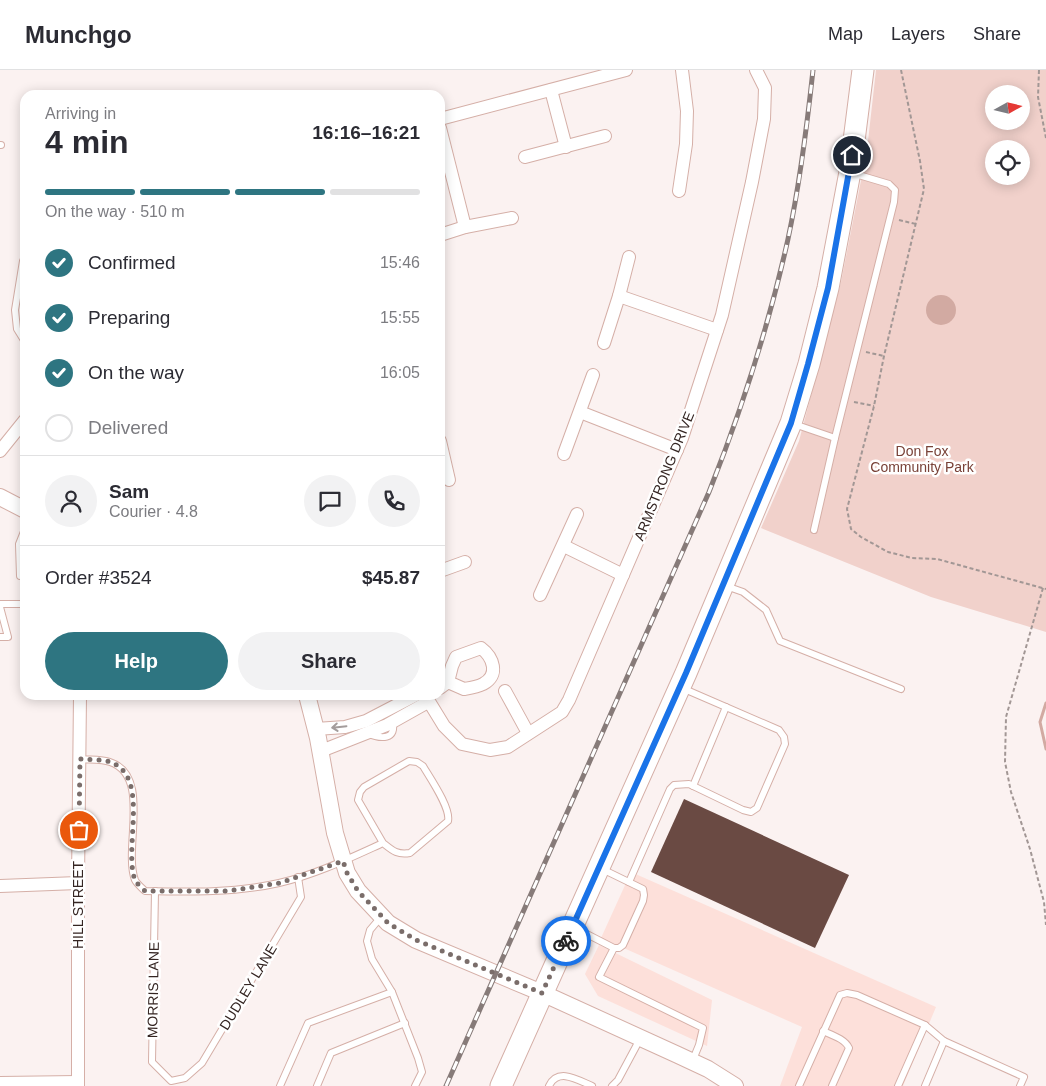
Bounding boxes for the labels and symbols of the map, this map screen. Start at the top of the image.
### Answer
north arrow [985,85,1030,130]
pin [831,134,873,176]
street label: ARMSTRONG DRIVE [631,409,697,543]
park label: Don Fox Community Park [870,443,975,475]
one-way arrow [332,722,348,732]
pin [58,809,100,851]
street label: HILL STREET [70,860,86,949]
courier [541,916,591,966]
street label: DUDLEY LANE [216,941,280,1033]
street label: MORRIS LANE [144,942,162,1038]

